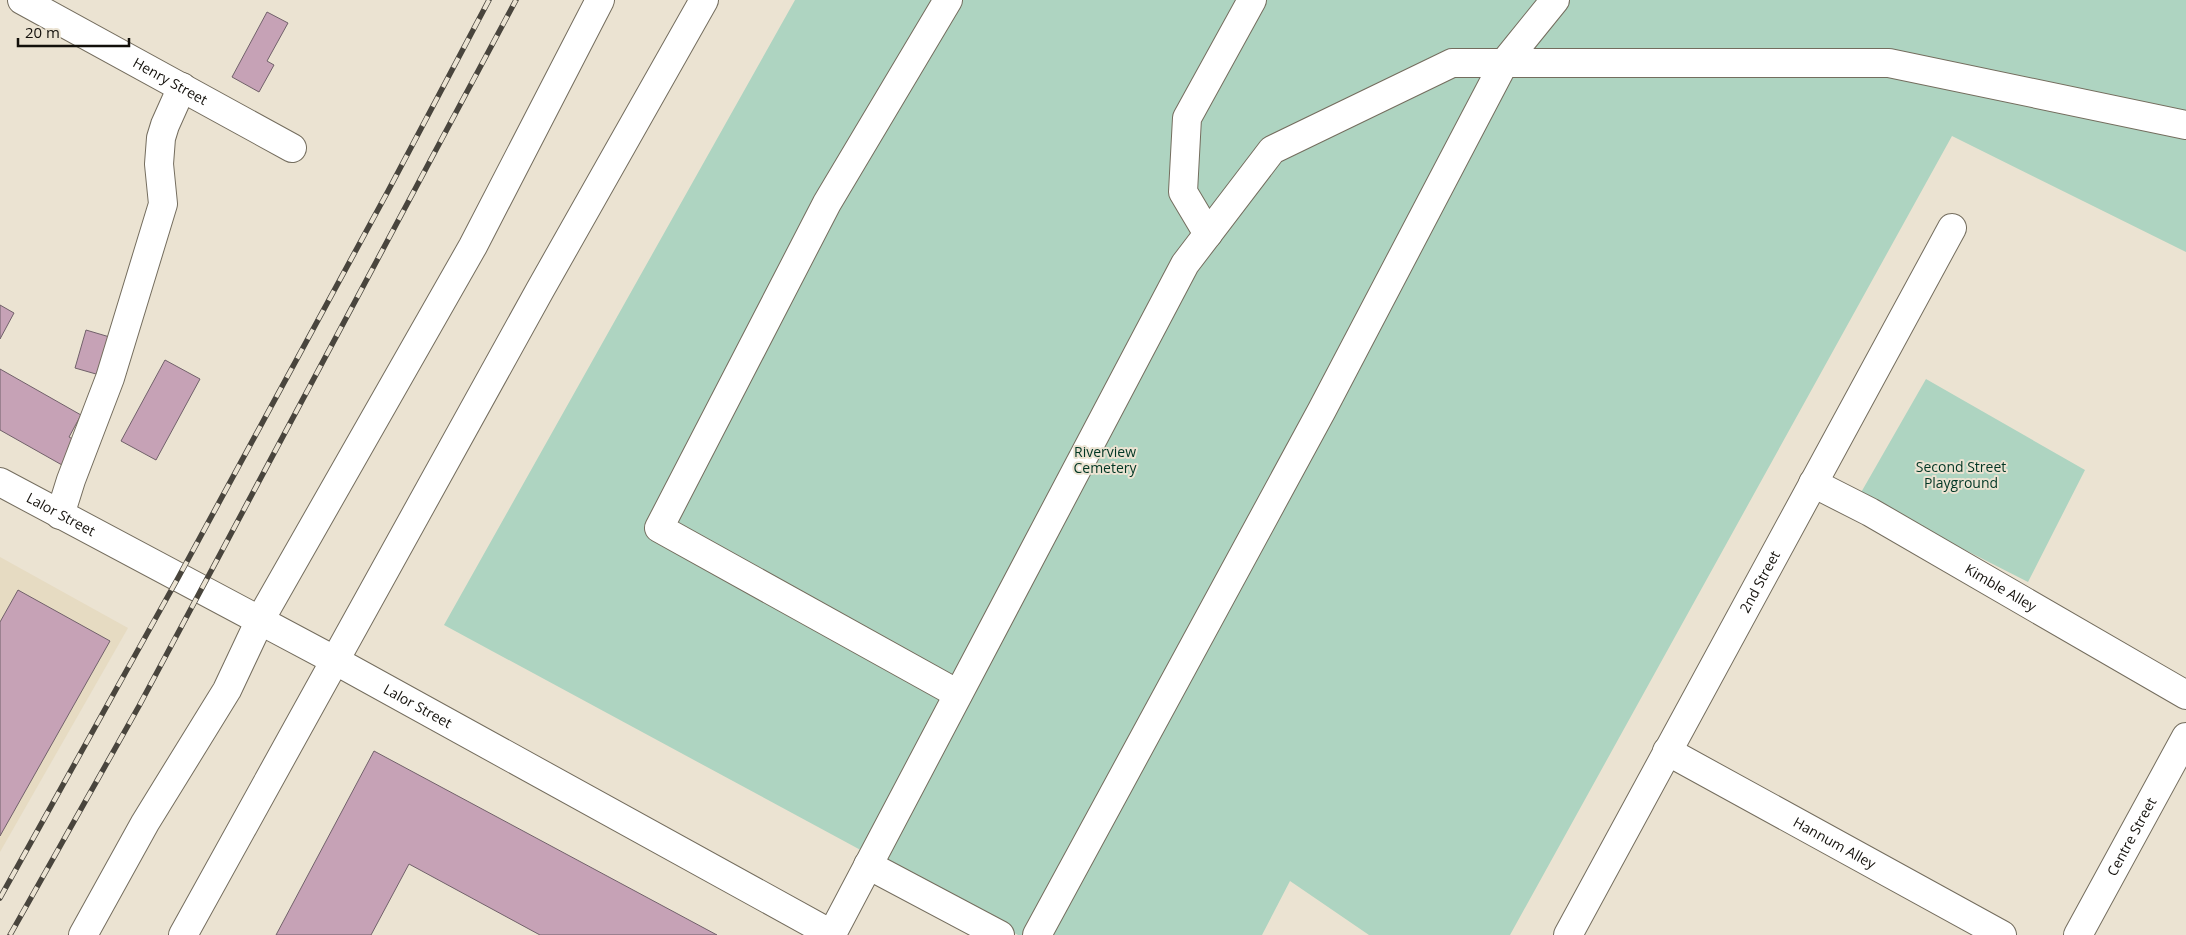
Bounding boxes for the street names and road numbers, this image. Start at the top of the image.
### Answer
street label: Henry Street [130,53,211,109]
street label: Lalor Street [23,488,99,540]
street label: 2nd Street [1735,547,1784,616]
street label: Kimble Alley [1962,559,2041,616]
street label: Lalor Street [380,679,456,732]
street label: Centre Street [2102,794,2160,879]
street label: Hannum Alley [1790,812,1880,873]

